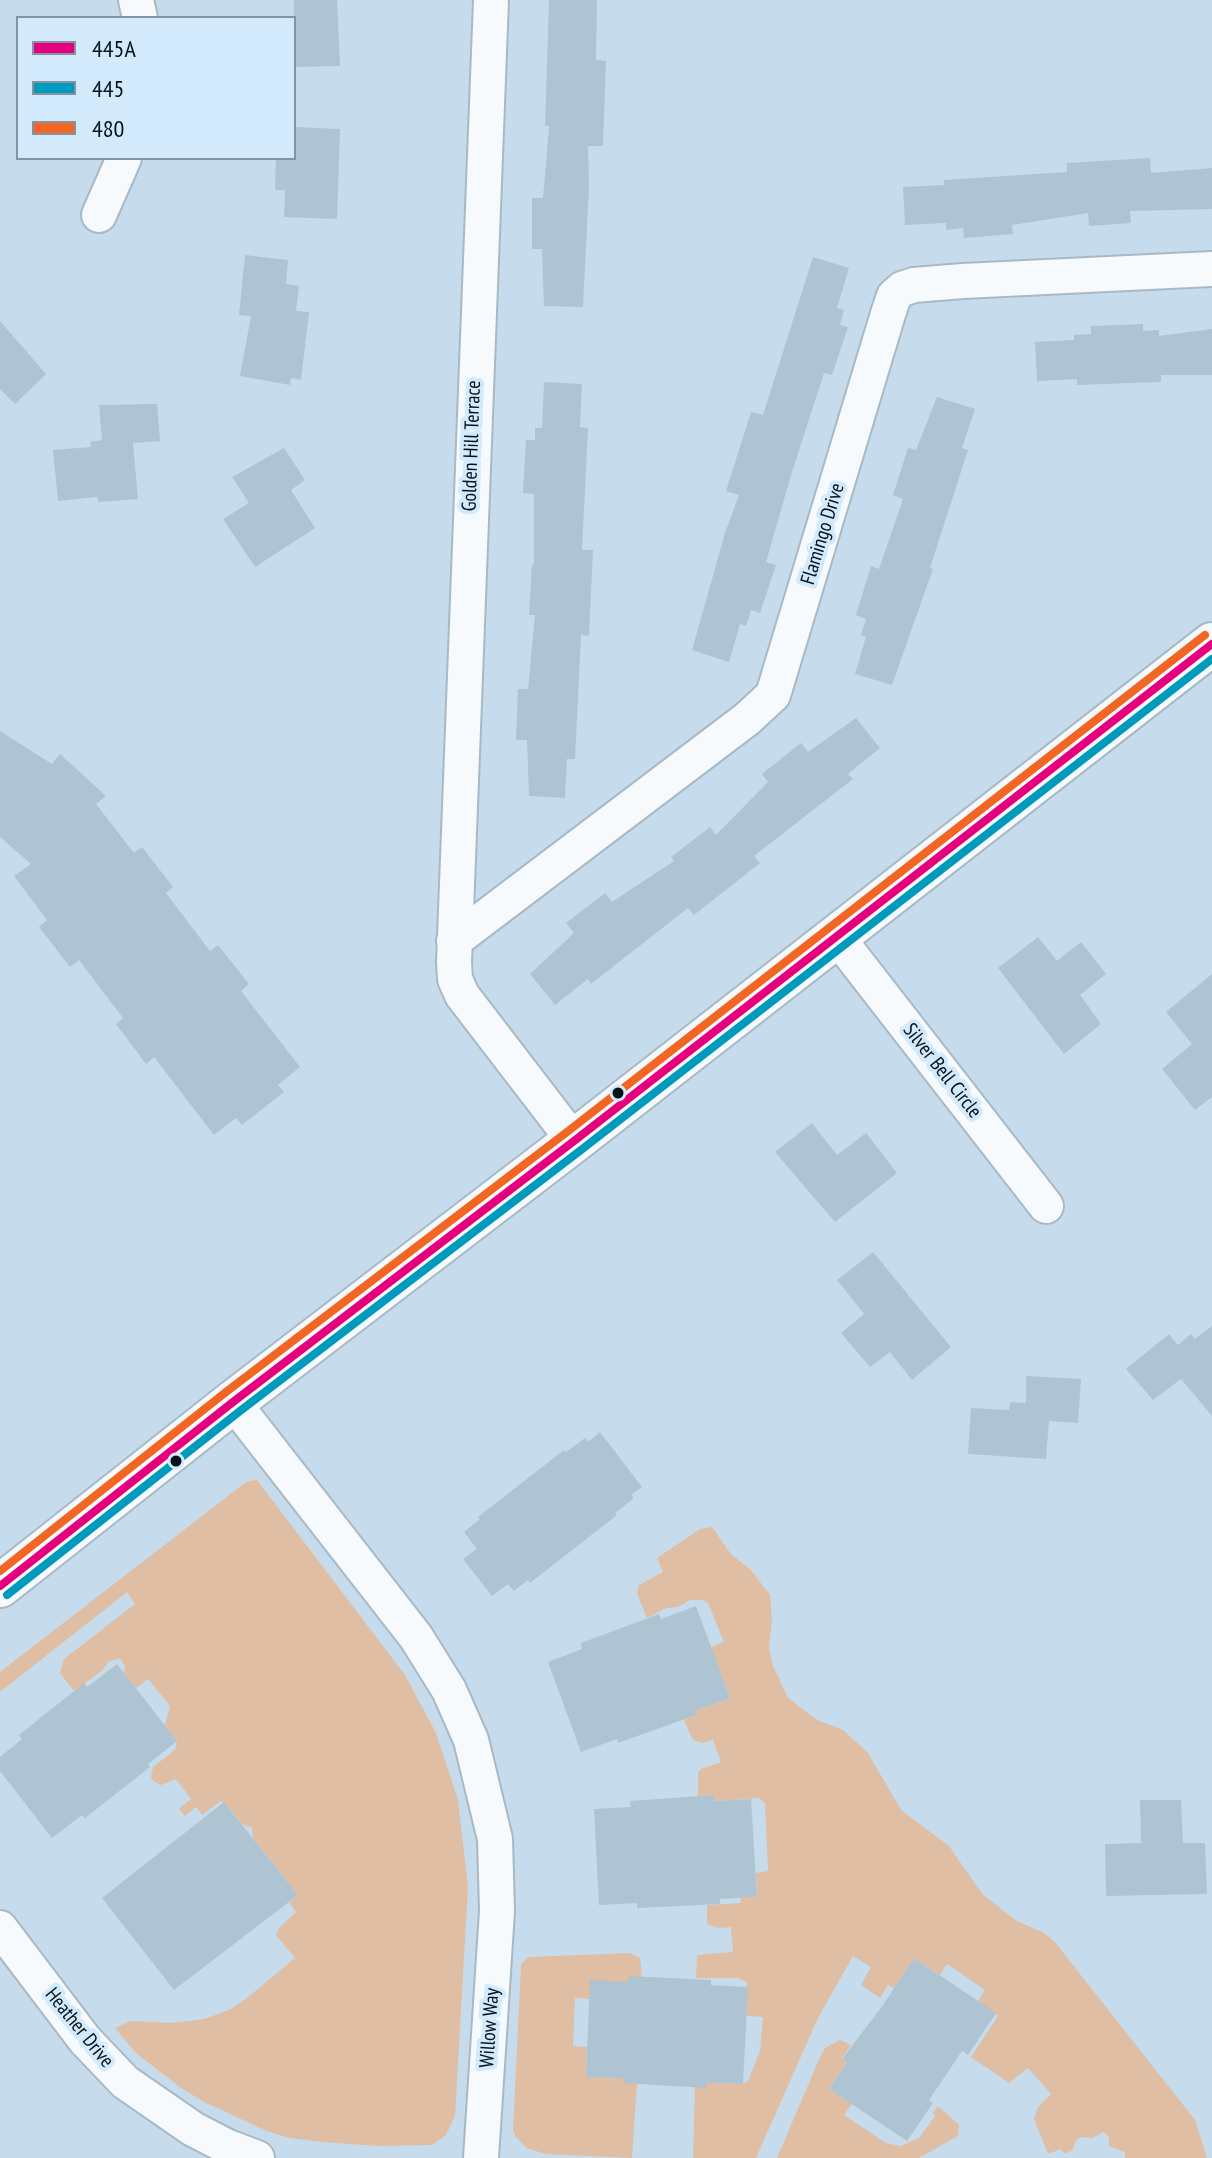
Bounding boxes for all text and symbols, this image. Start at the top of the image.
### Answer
legend [16,16,296,160]
text: 445A [92,33,136,64]
text: 445 [92,73,124,104]
text: 480 [92,113,124,144]
street label: Golden Hill Terrace [458,380,486,512]
street label: Flamingo Drive [796,480,850,588]
street label: Silver Bell Circle [898,1019,986,1123]
unlabelled marker [610,1085,626,1101]
unlabelled marker [168,1453,184,1469]
street label: Heather Drive [40,1983,118,2073]
street label: Willow Way [475,1987,505,2069]

